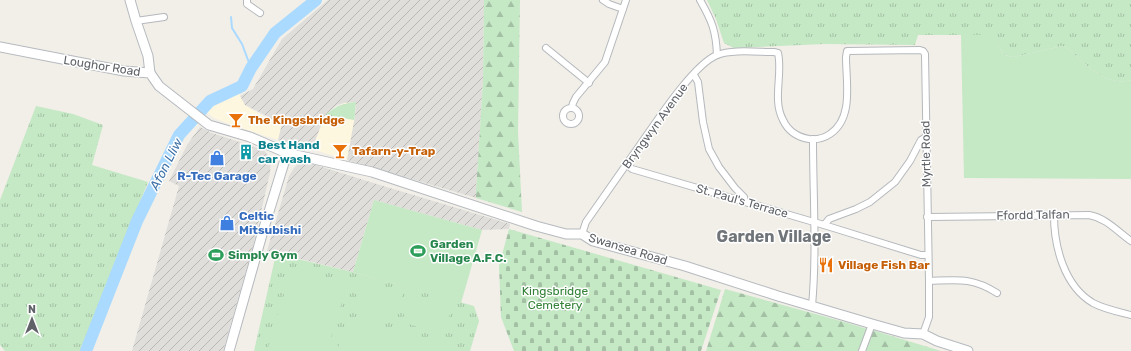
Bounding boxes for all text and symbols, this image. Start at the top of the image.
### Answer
street label: Loughor Road [62,53,142,79]
street label: Bryngwyn Avenue [619,80,691,171]
bar icon: The Kingsbridge [227,111,245,129]
place label: The Kingsbridge [248,113,345,127]
street label: Myrtle Road [918,121,934,187]
water label: Afon Lliw [146,135,186,193]
place label: Best Hand car wash [258,138,320,166]
bar icon: Tafarn-y-Trap [331,142,349,160]
building icon: Best Hand car wash [237,143,255,161]
place label: Tafarn-y-Trap [352,144,436,158]
shop icon: R-Tec Garage [208,149,226,167]
place label: R-Tec Garage [177,169,257,183]
street label: St. Paul's Terrace [694,181,790,221]
street label: Ffordd Talfan [996,207,1070,223]
place label: Celtic Mitsubishi [239,209,301,237]
shop icon: Celtic Mitsubishi [218,214,236,232]
district label: Garden Village [717,227,831,246]
street label: Swansea Road [587,230,669,268]
place label: Garden Village A.F.C. [430,237,507,265]
sports icon: Garden Village A.F.C. [409,242,427,260]
sports icon: Simply Gym [207,246,225,264]
place label: Simply Gym [228,248,298,262]
restaurant icon: Village Fish Bar [817,256,835,274]
place label: Village Fish Bar [838,258,930,272]
park label: Kingsbridge Cemetery [522,284,588,312]
north arrow [12,299,52,339]
text: N [28,303,36,316]

